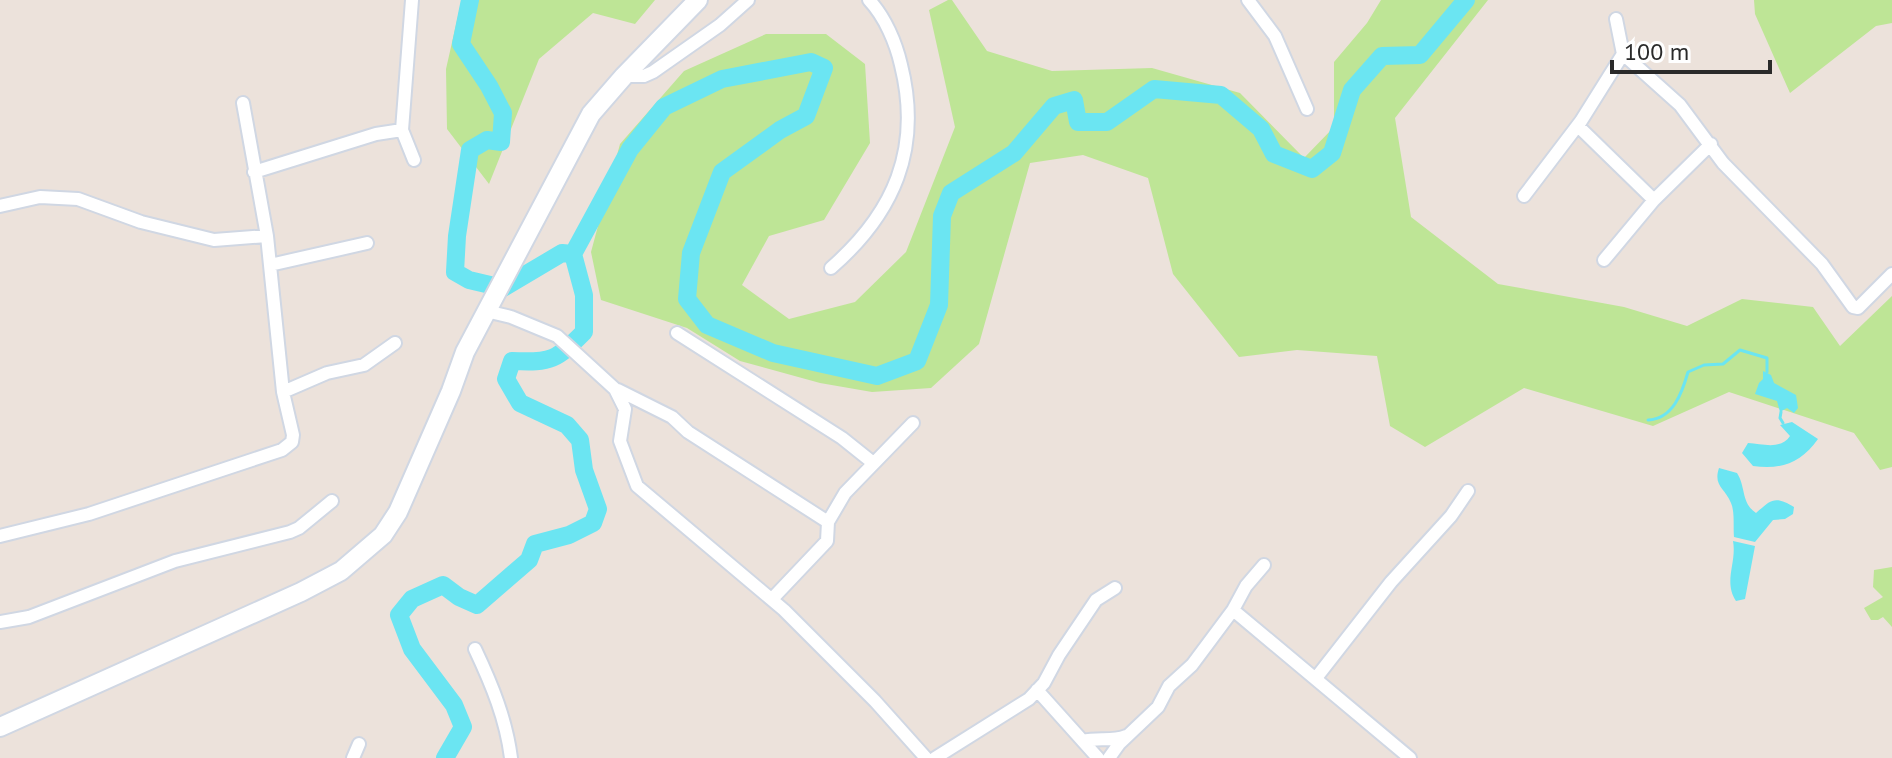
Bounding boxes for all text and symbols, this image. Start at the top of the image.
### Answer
scale bar [1612,24,1770,74]
text: 100 m [1624,36,1689,67]

